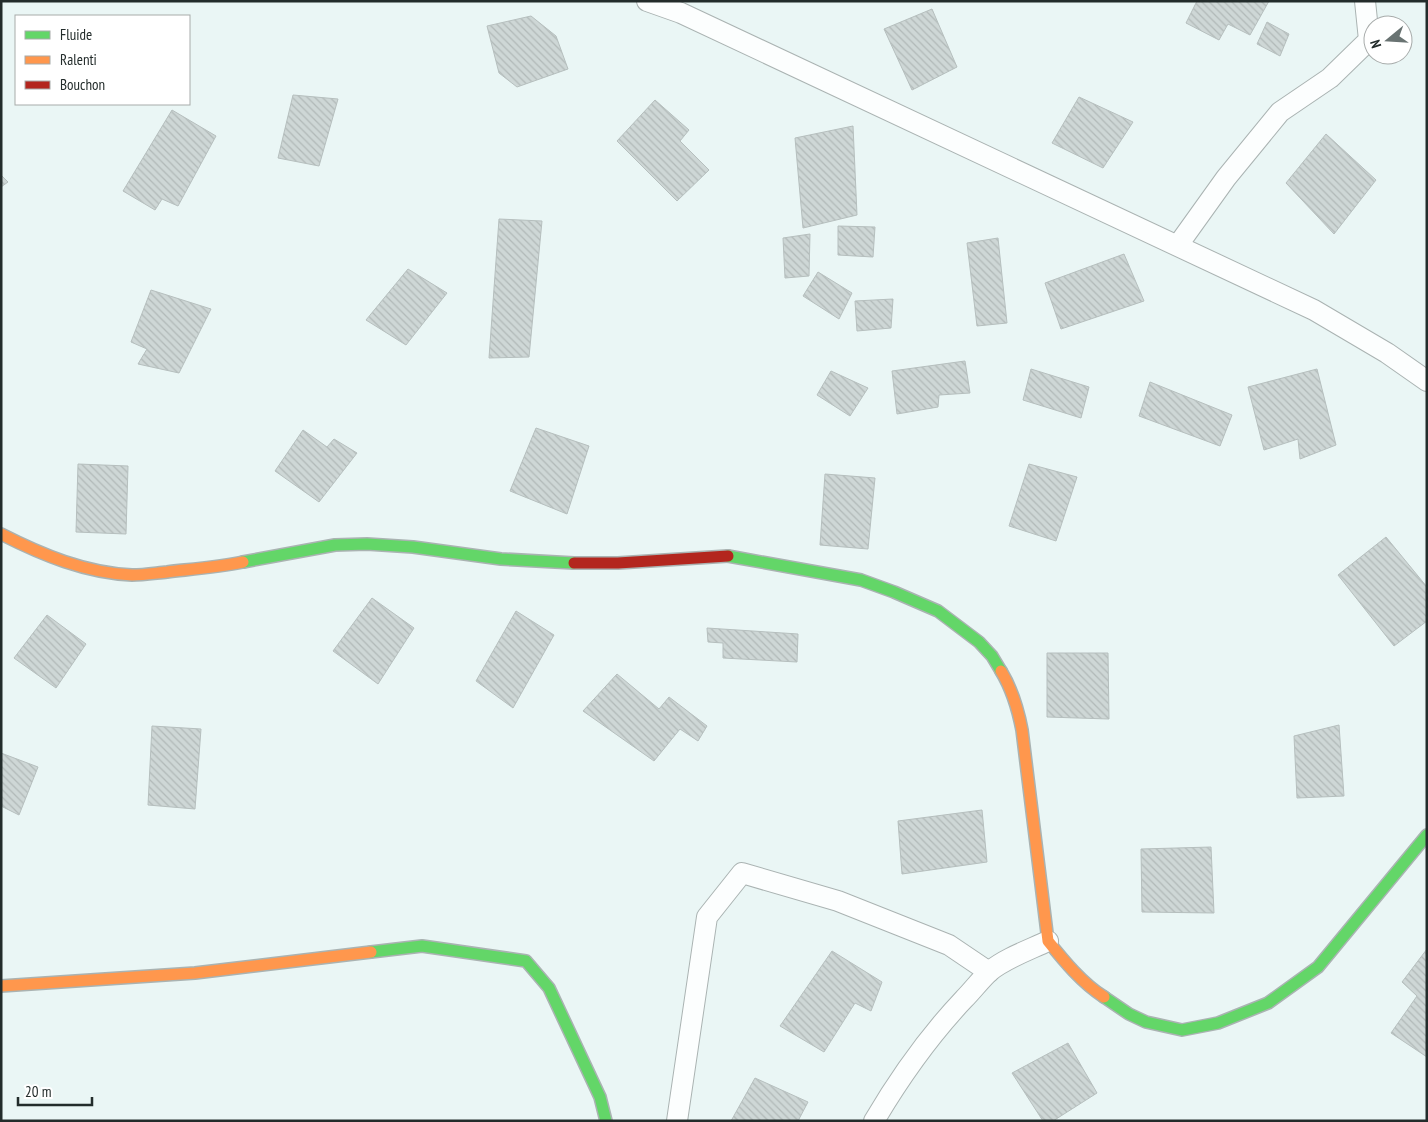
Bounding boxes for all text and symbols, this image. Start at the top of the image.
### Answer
legend [15,15,190,105]
north arrow [1363,15,1413,65]
text: Fluide [60,25,92,44]
text: N [1366,38,1385,50]
text: Ralenti [60,50,97,69]
text: Bouchon [60,75,105,94]
scale bar [18,1074,91,1106]
text: 20 m [25,1082,51,1101]

